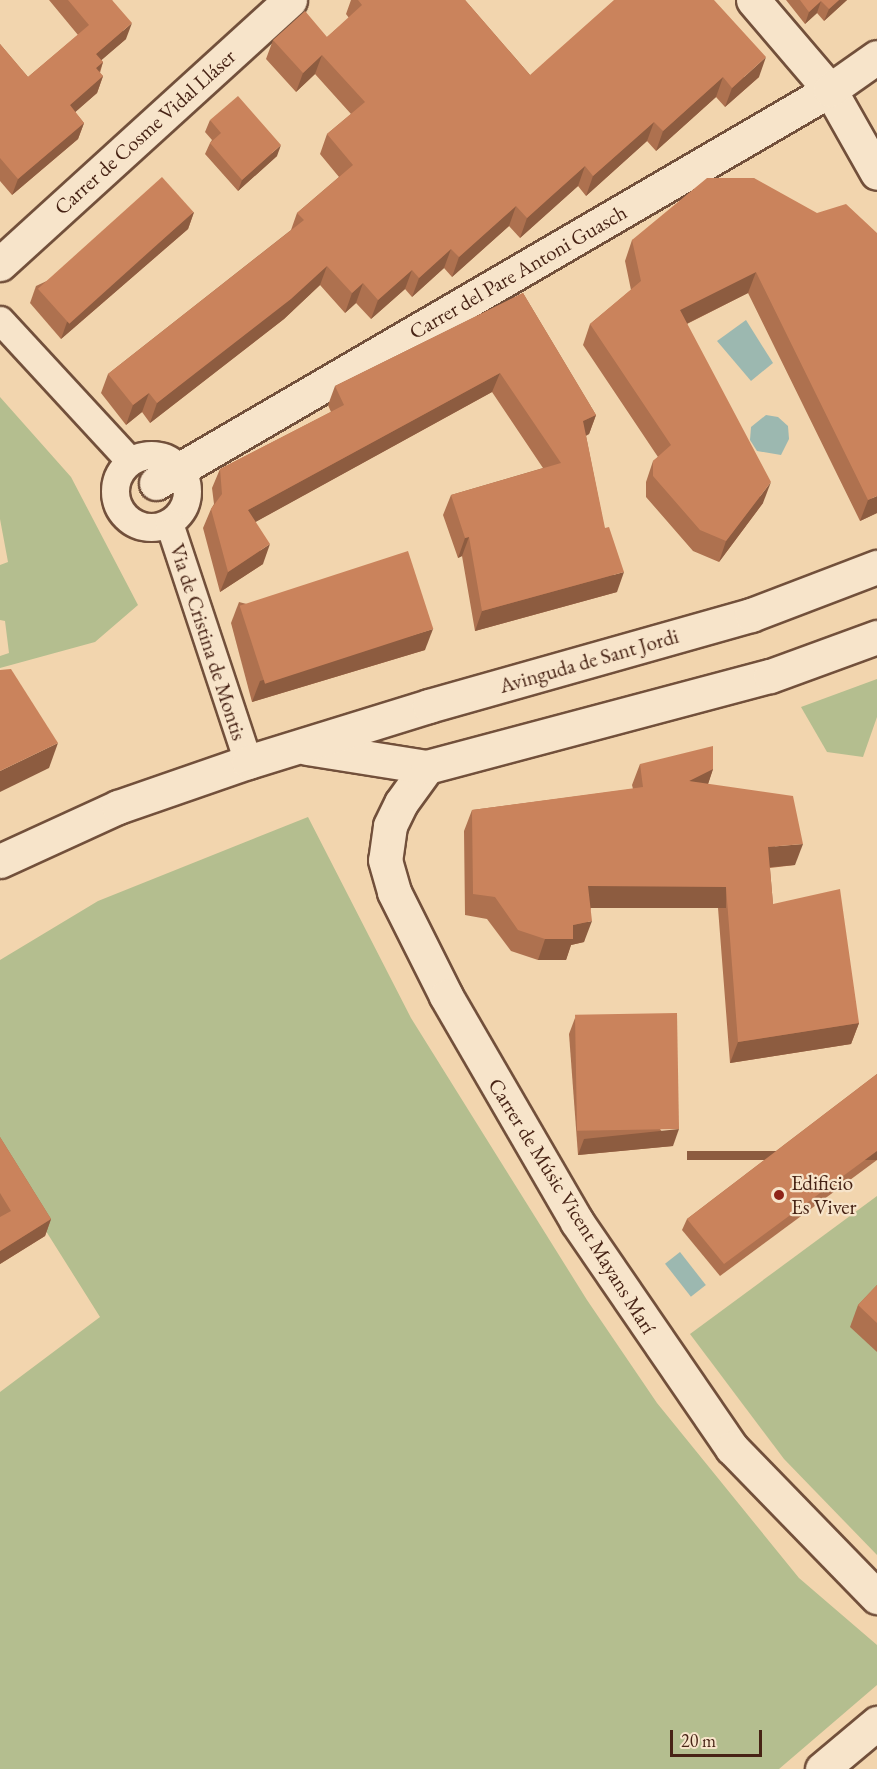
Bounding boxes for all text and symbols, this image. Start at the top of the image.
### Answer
street label: Carrer de Cosme Vidal Lláser [49,44,241,220]
street label: Carrer del Pare Antoni Guasch [405,199,631,345]
street label: Via de Cristina de Montis [164,541,252,743]
street label: Avinguda de Sant Jordi [496,623,682,699]
street label: Carrer de Músic Vicent Mayans Marí [483,1074,661,1338]
place label: Edificio Es Viver [791,1170,857,1220]
marker: Edificio Es Viver [772,1188,786,1202]
scale bar [673,1718,764,1756]
text: 20 m [681,1729,716,1752]

